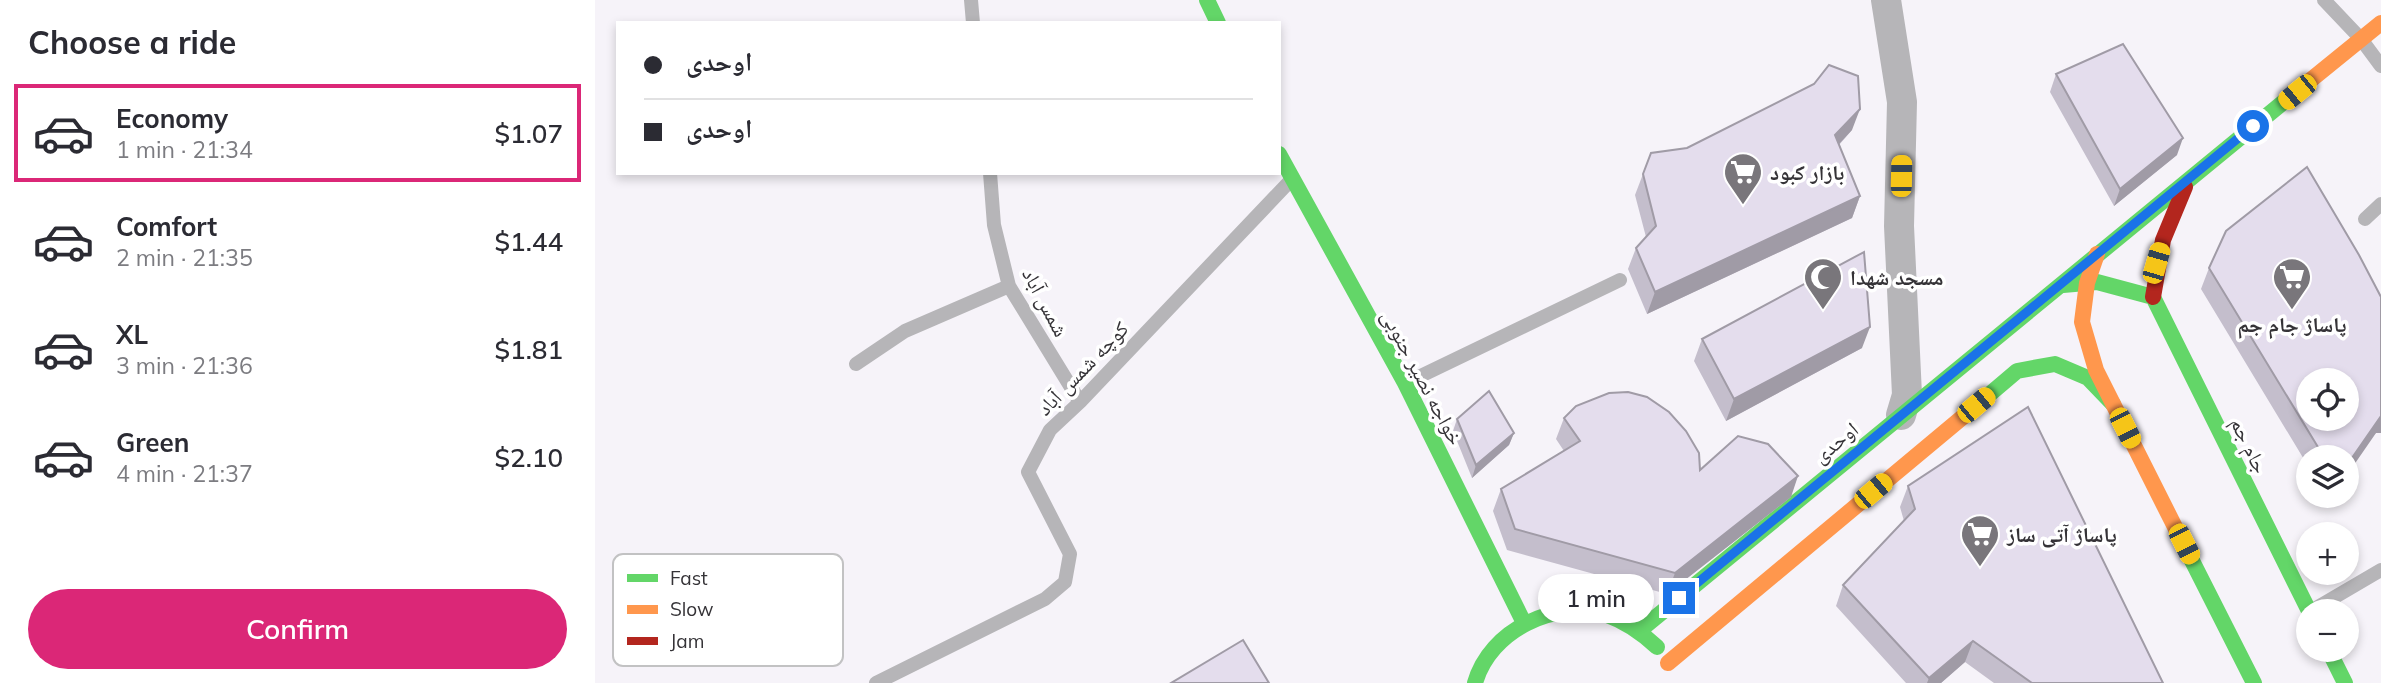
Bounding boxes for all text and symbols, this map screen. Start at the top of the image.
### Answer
text: Choose a ride [28,22,236,62]
text: اوحدی [686,45,752,78]
car [2275,71,2320,113]
icon: car [32,102,95,165]
text: Economy [116,102,228,135]
route start [2237,110,2269,142]
text: اوحدی [686,112,752,145]
text: $1.07 [494,117,563,150]
text: 1 min · 21:34 [116,135,253,164]
supermarket icon: بازار کبود [1722,151,1764,206]
car [1891,155,1912,197]
place label: بازار کبود [1770,159,1844,185]
icon: car [32,210,95,273]
text: Comfort [116,210,217,243]
text: $1.44 [494,225,563,258]
car [2141,240,2172,286]
text: 2 min · 21:35 [116,243,253,272]
mosque icon: مسجد شهدا [1802,256,1844,311]
supermarket icon: پاساژ جام جم [2271,256,2313,311]
street label: شمس آباد [1016,263,1075,341]
place label: مسجد شهدا [1850,264,1944,290]
street label: خواجه نصیر جنوبی [1376,305,1470,450]
place label: پاساژ جام جم [2238,311,2346,339]
street label: کوچه شمس آباد [1031,315,1134,421]
icon: car [32,318,95,381]
text: XL [116,318,148,351]
text: $1.81 [494,333,563,366]
text: 3 min · 21:36 [116,351,253,380]
map controls [2296,368,2359,662]
button: locate [2296,368,2359,431]
car [1954,383,1999,427]
car [2107,405,2144,451]
street label: جام جم [2224,413,2275,478]
street label: اوحدی [1807,416,1863,468]
icon: car [32,426,95,489]
text: Green [116,426,189,459]
text: $2.10 [494,441,563,474]
button: layers [2296,445,2359,508]
text: 4 min · 21:37 [116,459,253,488]
car [1851,469,1896,513]
supermarket icon: پاساژ آتی ساز [1959,513,2001,568]
place label: پاساژ آتی ساز [2006,521,2117,548]
car [2166,521,2203,567]
button: + [2296,522,2359,585]
legend [613,554,843,666]
text: Fast [670,566,708,590]
callout: 1 min [1539,574,1655,622]
route end [1663,582,1695,614]
text: 1 min [1566,584,1626,613]
button: Confirm [28,589,567,669]
text: Slow [670,597,714,621]
button: − [2296,599,2359,662]
text: Jam [670,629,704,653]

